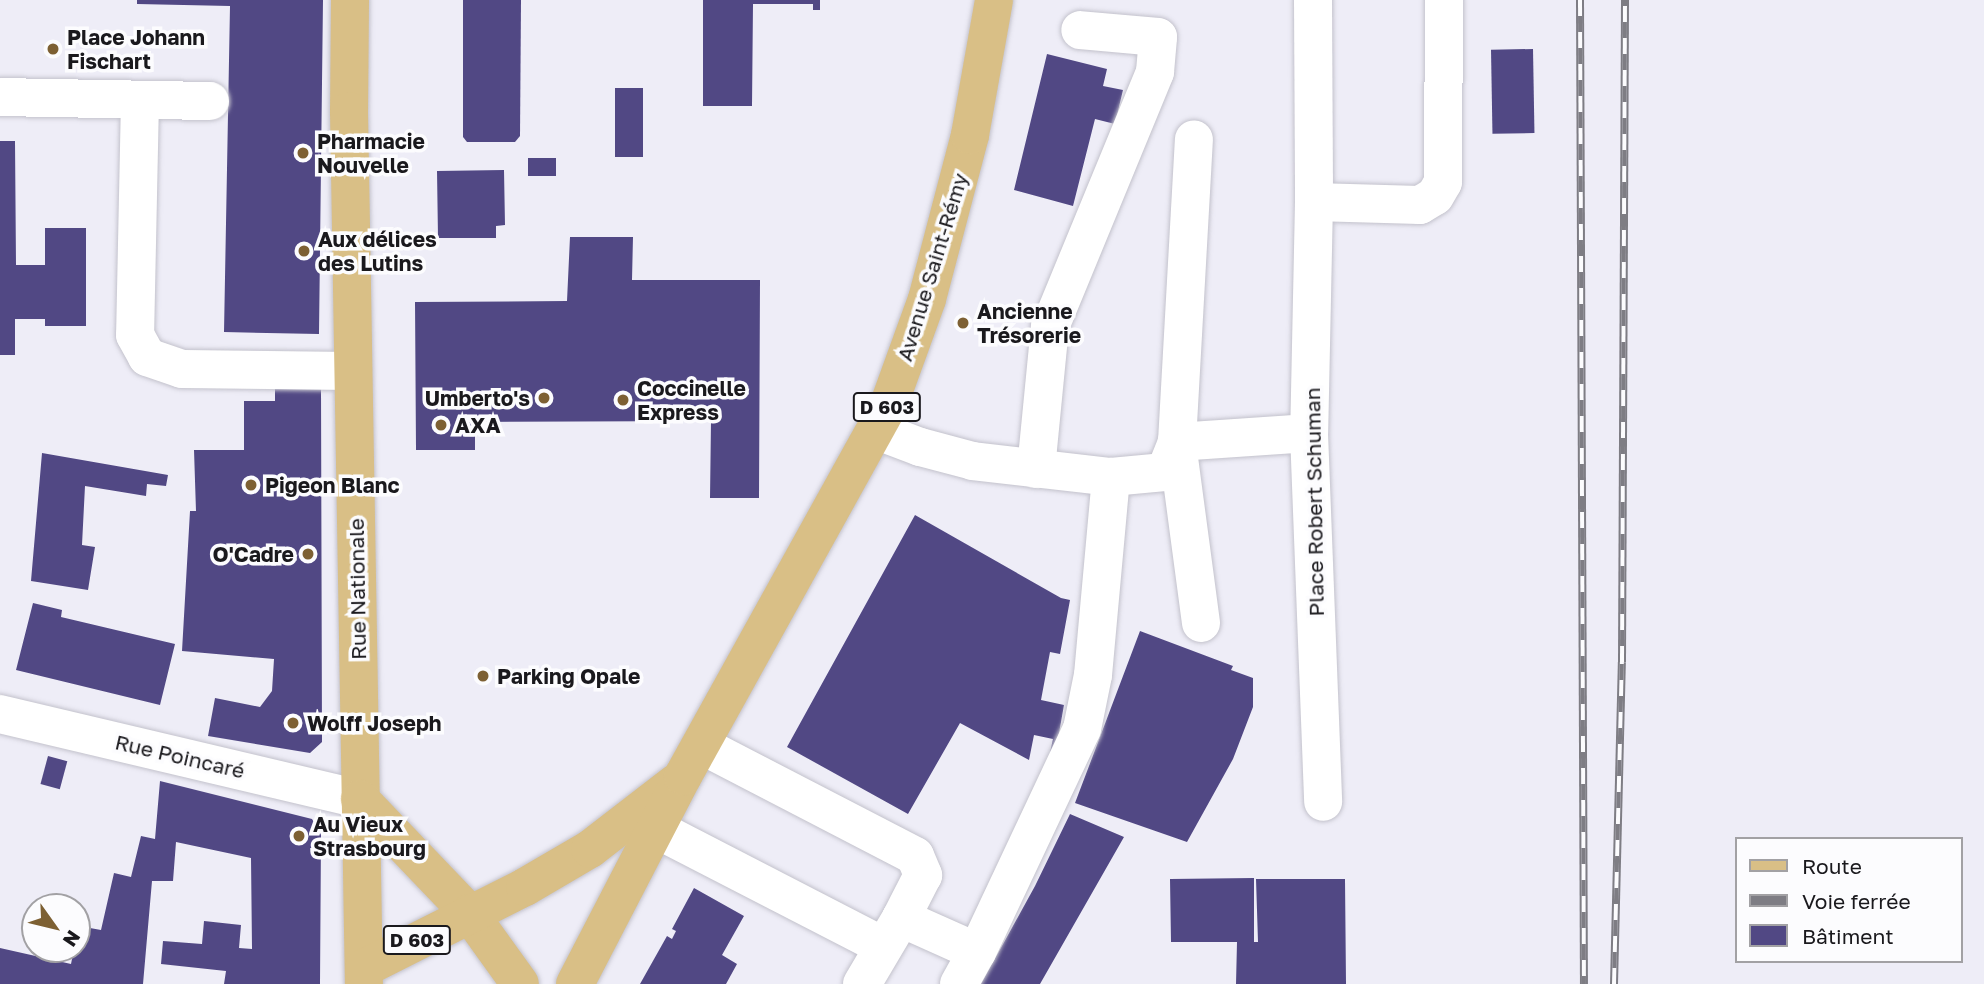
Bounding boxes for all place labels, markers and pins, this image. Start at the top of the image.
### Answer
place label: Place Johann Fischart [67,24,205,74]
marker: Place Johann Fischart [45,41,61,57]
place label: Pharmacie Nouvelle [317,128,425,178]
marker: Pharmacie Nouvelle [295,145,311,161]
place label: Aux délices des Lutins [318,226,437,276]
marker: Aux délices des Lutins [296,243,312,259]
place label: Ancienne Trésorerie [977,298,1081,348]
marker: Ancienne Trésorerie [955,315,971,331]
place label: Coccinelle Express [637,375,746,425]
place label: Umberto's [425,385,530,411]
marker: Umberto's [536,390,552,406]
marker: Coccinelle Express [615,392,631,408]
place label: AXA [455,412,501,438]
marker: AXA [433,417,449,433]
place label: Pigeon Blanc [265,472,399,498]
marker: Pigeon Blanc [243,477,259,493]
place label: O'Cadre [213,541,294,567]
marker: O'Cadre [300,546,316,562]
place label: Parking Opale [497,663,641,689]
marker: Parking Opale [475,668,491,684]
place label: Wolff Joseph [307,710,442,736]
marker: Wolff Joseph [285,715,301,731]
place label: Au Vieux Strasbourg [313,811,426,861]
marker: Au Vieux Strasbourg [291,828,307,844]

